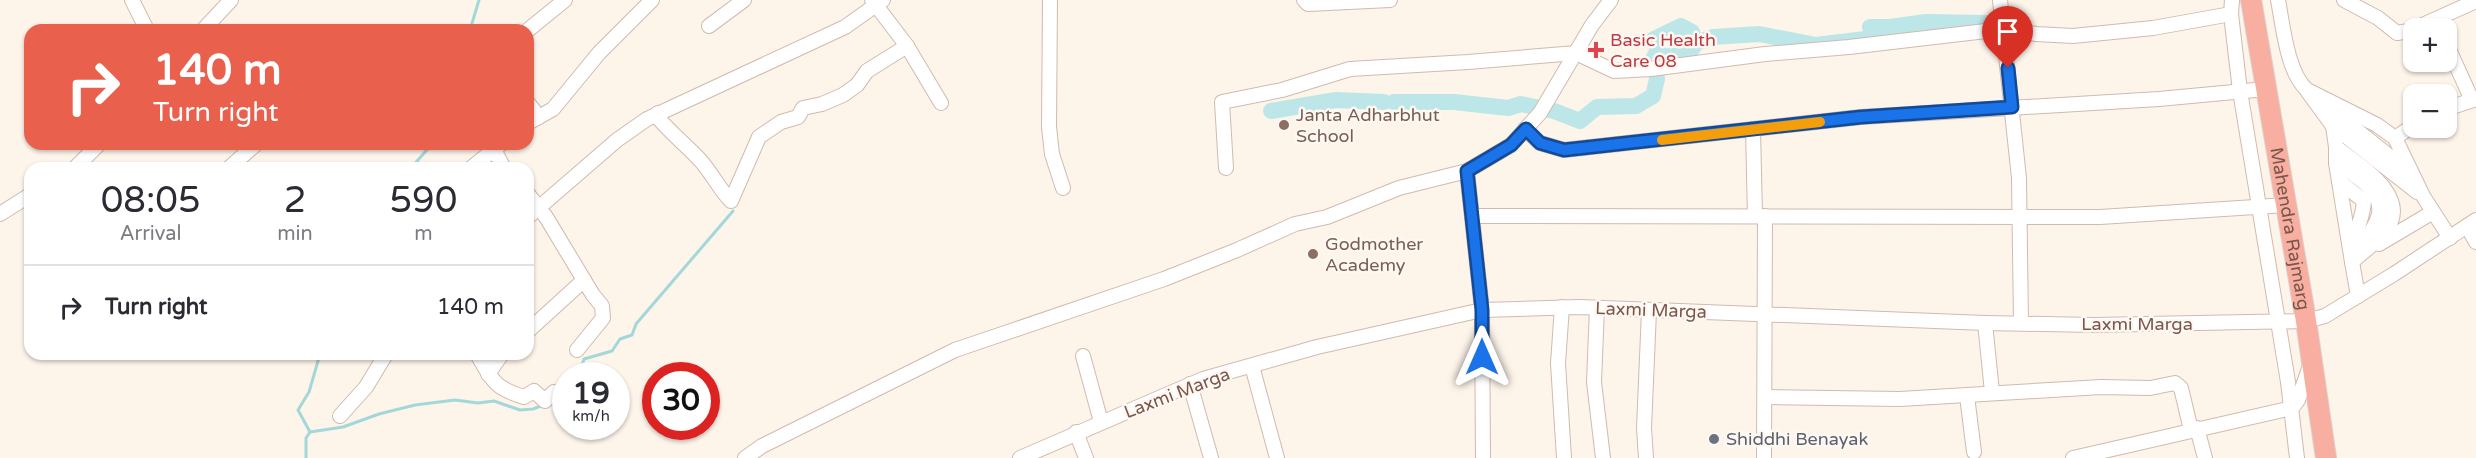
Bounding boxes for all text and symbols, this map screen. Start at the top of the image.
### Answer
pin [1982,6,2033,68]
icon: arrive [1991,15,2024,48]
map controls [2403,18,2457,138]
button: + [2403,18,2457,72]
place label: Basic Health Care 08 [1610,29,1716,72]
marker: Basic Health Care 08 [1587,41,1605,59]
text: 140 m [153,45,282,96]
icon: right [54,48,132,126]
button: − [2403,84,2457,138]
text: Turn right [153,96,279,129]
place label: Janta Adharbhut School [1296,104,1440,147]
marker: Janta Adharbhut School [1277,118,1291,132]
street label: Mahendra Rajmarg [2265,146,2315,312]
text: 08:05 [101,179,201,222]
text: 2 [284,179,306,222]
text: 590 [389,179,457,222]
text: Arrival [120,222,182,246]
text: min [277,222,313,246]
text: m [414,222,433,246]
place label: Godmother Academy [1325,233,1423,276]
marker: Godmother Academy [1306,247,1320,261]
icon: right [54,291,87,324]
text: Turn right [105,294,207,320]
text: 140 m [437,294,504,320]
street label: Laxmi Marga [1595,297,1707,323]
street label: Laxmi Marga [2081,313,2193,335]
position arrow [1450,325,1514,389]
speed limit sign: 30 [642,362,720,440]
street label: Laxmi Marga [1121,363,1233,423]
text: 19 [572,375,610,412]
text: km/h [572,407,610,425]
place label: Shiddhi Benayak [1726,428,1868,450]
marker: Shiddhi Benayak [1707,432,1721,446]

